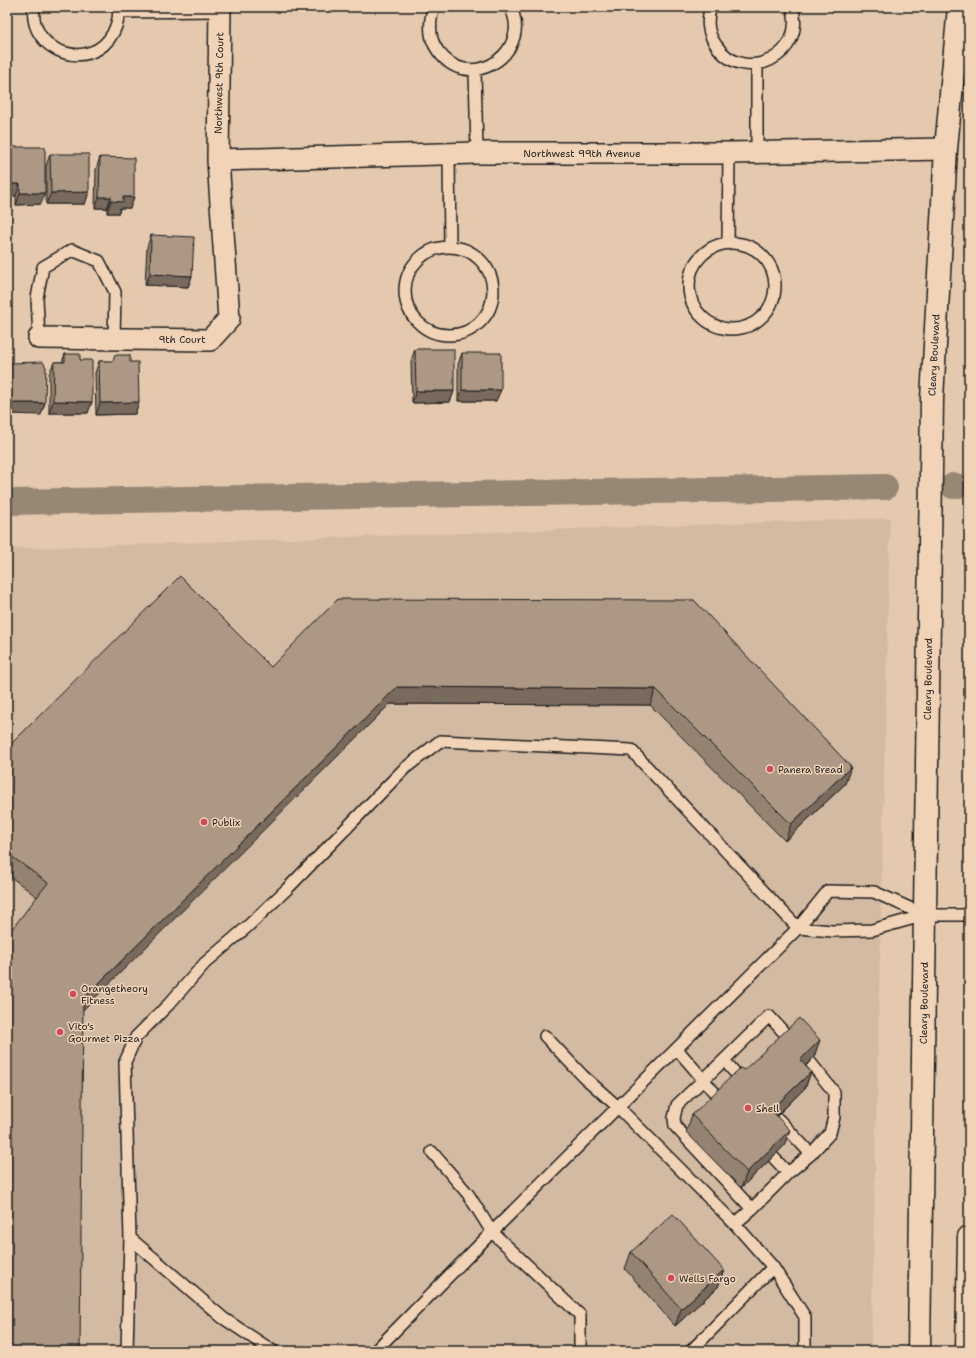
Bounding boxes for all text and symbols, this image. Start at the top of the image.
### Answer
street label: Northwest 9th Court [212,32,226,134]
street label: Northwest 99th Avenue [523,147,641,160]
street label: Cleary Boulevard [925,313,943,396]
street label: 9th Court [158,333,206,346]
street label: Cleary Boulevard [921,637,935,720]
place label: Panera Bread [778,763,843,776]
marker: Panera Bread [765,764,775,774]
place label: Publix [212,816,240,829]
marker: Publix [199,817,209,827]
street label: Cleary Boulevard [917,961,931,1044]
place label: Orangetheory Fitness [81,982,148,1007]
marker: Orangetheory Fitness [68,989,78,999]
place label: Vito's Gourmet Pizza [68,1020,140,1045]
marker: Vito's Gourmet Pizza [55,1027,65,1037]
place label: Shell [756,1102,779,1115]
marker: Shell [743,1103,753,1113]
place label: Wells Fargo [679,1272,736,1285]
marker: Wells Fargo [666,1273,676,1283]

